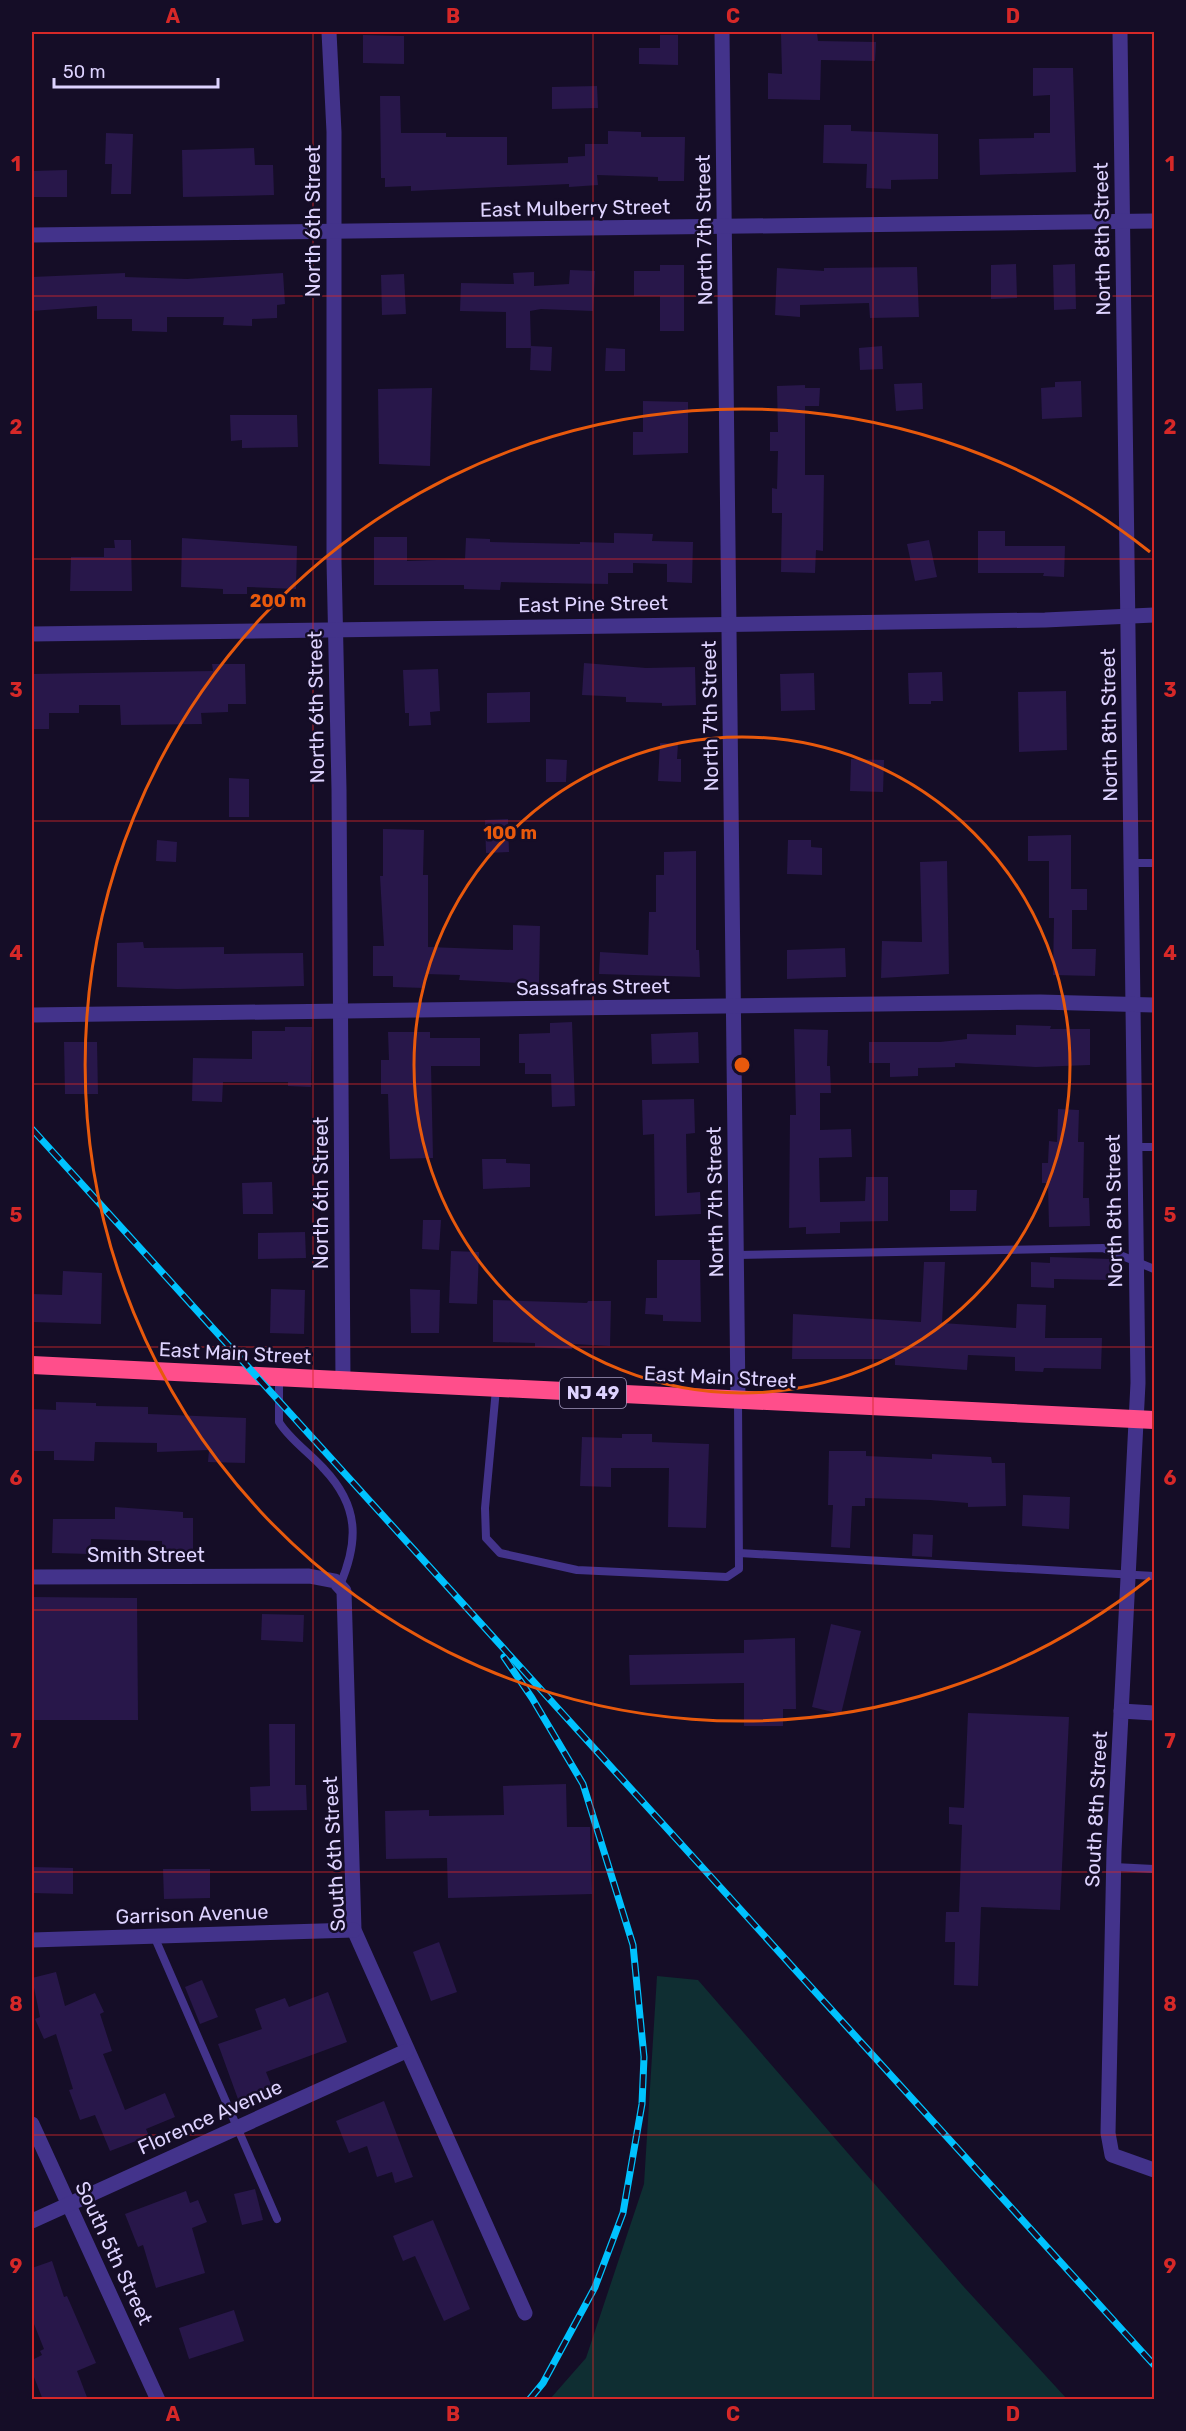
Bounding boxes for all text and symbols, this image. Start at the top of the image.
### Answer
text: A [166,4,181,28]
text: B [446,4,460,28]
text: C [726,4,740,28]
text: D [1006,4,1020,28]
scale bar [54,51,218,89]
text: 50 m [63,61,106,83]
street label: North 6th Street [301,144,325,297]
text: 1 [11,152,21,176]
text: 1 [1165,152,1175,176]
street label: North 7th Street [691,154,717,306]
street label: North 8th Street [1089,162,1115,316]
street label: East Mulberry Street [480,194,671,222]
text: 2 [10,415,23,439]
text: 2 [1164,415,1177,439]
text: 200 m [250,590,306,612]
street label: East Pine Street [518,591,668,617]
street label: North 6th Street [303,630,329,784]
street label: North 7th Street [697,640,723,792]
street label: North 8th Street [1096,648,1122,802]
text: 3 [9,678,23,702]
text: 3 [1163,678,1177,702]
text: 100 m [483,822,537,844]
text: 4 [9,941,23,965]
text: 4 [1163,941,1177,965]
street label: Sassafras Street [516,974,670,1000]
centre of rings [732,1055,752,1075]
street label: North 6th Street [309,1116,333,1269]
street label: North 7th Street [702,1126,728,1278]
street label: North 8th Street [1101,1134,1127,1288]
text: 5 [10,1203,23,1227]
text: 5 [1164,1203,1177,1227]
street label: East Main Street [158,1337,312,1369]
street label: East Main Street [643,1361,797,1393]
road number: NJ 49 [560,1378,626,1408]
text: 6 [9,1466,23,1490]
text: 6 [1163,1466,1177,1490]
street label: Smith Street [87,1543,205,1567]
text: 7 [10,1729,22,1753]
text: 7 [1164,1729,1176,1753]
street label: South 8th Street [1080,1730,1112,1888]
street label: South 6th Street [318,1775,350,1932]
street label: Garrison Avenue [115,1899,269,1929]
text: 8 [9,1992,23,2016]
text: 8 [1163,1992,1177,2016]
street label: Florence Avenue [134,2074,286,2160]
street label: South 5th Street [70,2177,158,2329]
text: 9 [10,2254,23,2278]
text: 9 [1164,2254,1177,2278]
text: A [166,2402,181,2426]
text: B [446,2402,460,2426]
text: C [726,2402,740,2426]
text: D [1006,2402,1020,2426]

